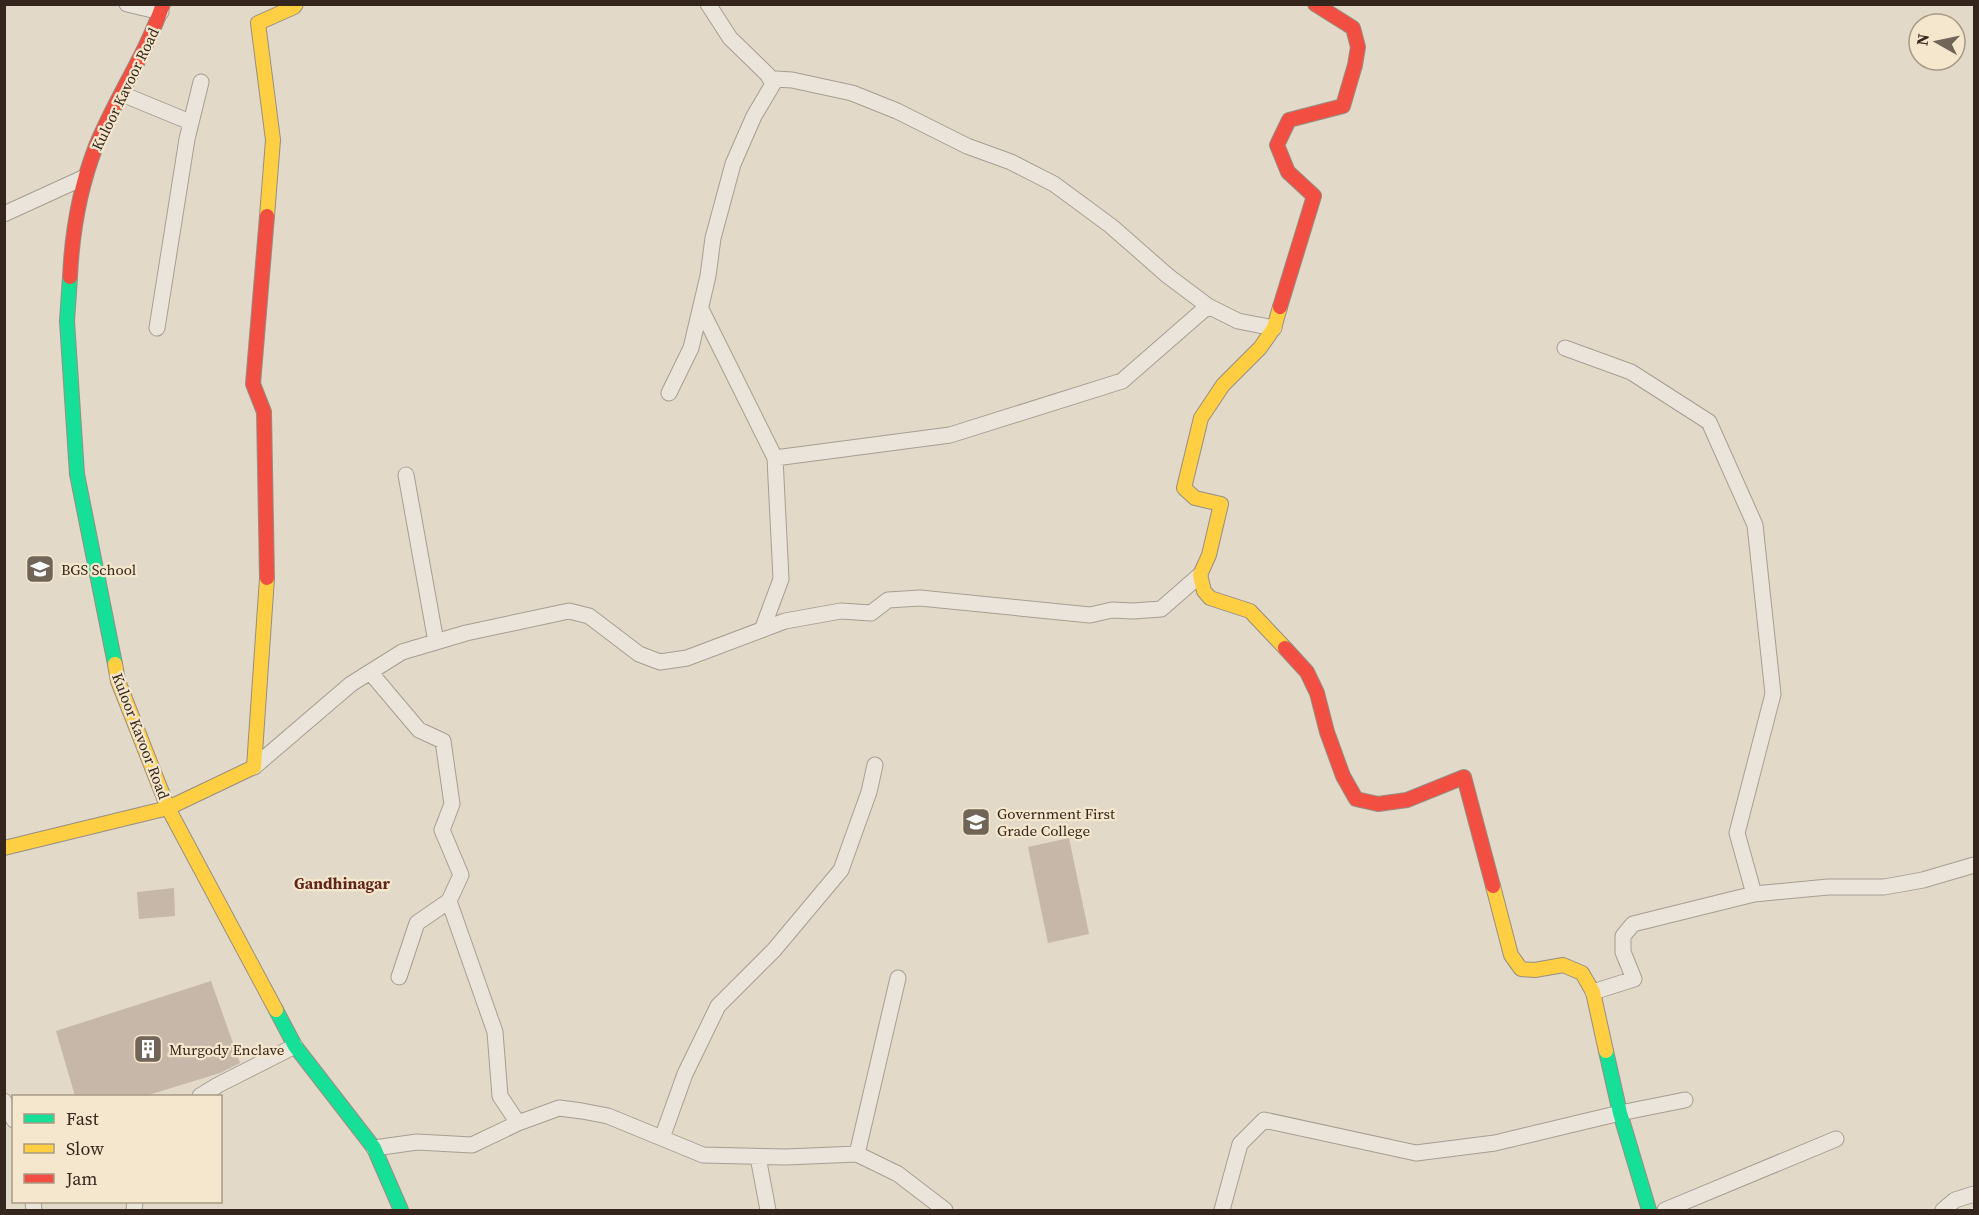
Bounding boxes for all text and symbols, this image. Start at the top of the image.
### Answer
north arrow [1907,12,1967,72]
street label: Kuloor Kavoor Road [86,24,164,154]
text: N [1910,32,1934,47]
school or university icon: BGS School [24,553,56,585]
place label: BGS School [61,559,137,580]
street label: Kuloor Kavoor Road [107,670,175,803]
place label: Government First Grade College [997,803,1115,841]
school or university icon: Government First Grade College [960,806,992,838]
district label: Gandhinagar [294,872,391,894]
building icon: Murgody Enclave [132,1033,164,1065]
place label: Murgody Enclave [169,1039,285,1060]
legend [12,1095,222,1203]
text: Fast [66,1106,99,1131]
text: Slow [66,1136,104,1161]
text: Jam [65,1166,98,1191]

